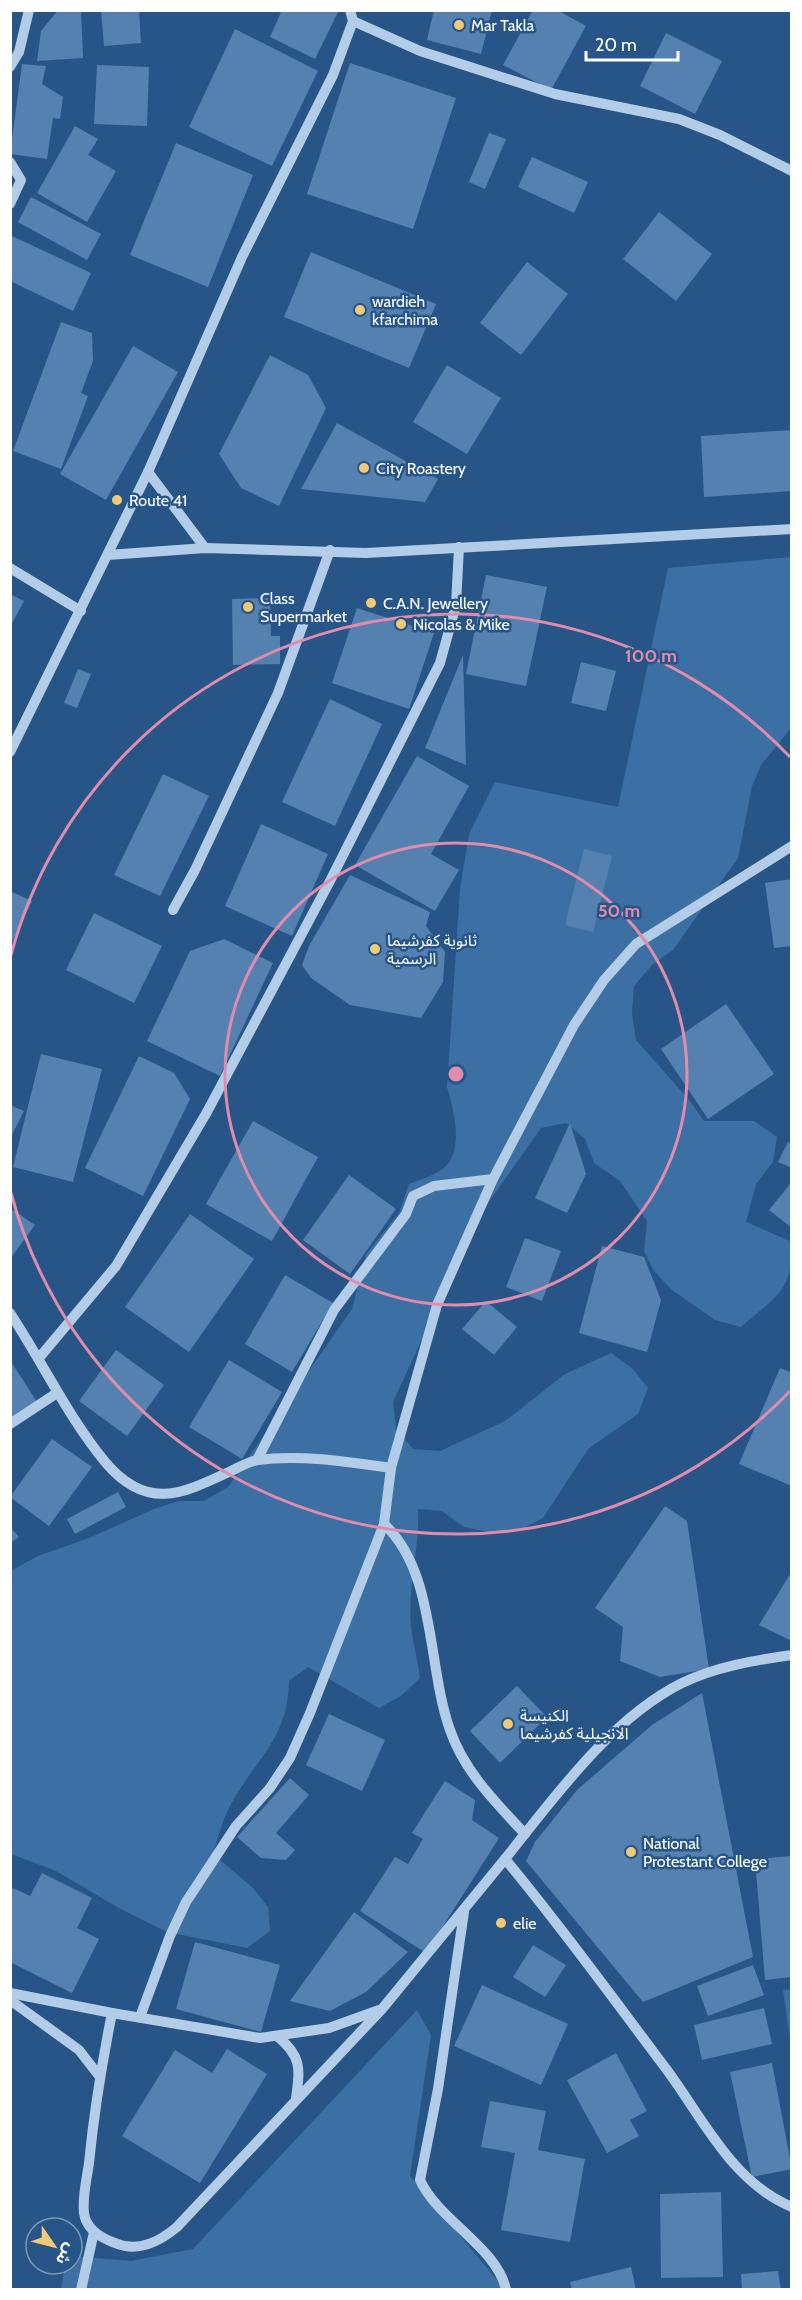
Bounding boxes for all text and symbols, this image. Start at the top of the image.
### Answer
place label: Mar Takla [471,16,534,35]
marker: Mar Takla [452,18,466,32]
scale bar [586,24,678,62]
text: 20 m [595,34,637,56]
place label: wardieh kfarchima [372,292,438,329]
marker: wardieh kfarchima [353,303,367,317]
place label: City Roastery [376,459,466,478]
marker: City Roastery [357,461,371,475]
place label: Route 41 [129,491,187,510]
marker: Route 41 [110,493,124,507]
place label: Class Supermarket [260,589,348,626]
place label: C.A.N. Jewellery [383,594,488,613]
marker: C.A.N. Jewellery [364,596,378,610]
marker: Class Supermarket [241,600,255,614]
place label: Nicolas & Mike [413,615,510,634]
marker: Nicolas & Mike [394,617,408,631]
text: 100 m [625,645,677,667]
text: 50 m [598,900,640,922]
place label: ثانوية كفرشيما الرسمية [387,931,478,968]
marker: ثانوية كفرشيما الرسمية [368,942,382,956]
centre of rings [446,1064,466,1084]
place label: الكنيسة الانجيلية كفرشيما [520,1706,629,1743]
marker: الكنيسة الانجيلية كفرشيما [501,1717,515,1731]
place label: National Protestant College [643,1834,767,1871]
marker: National Protestant College [624,1845,638,1859]
place label: elie [513,1914,537,1933]
marker: elie [494,1916,508,1930]
north arrow [24,2216,84,2276]
text: ش [52,2240,80,2269]

